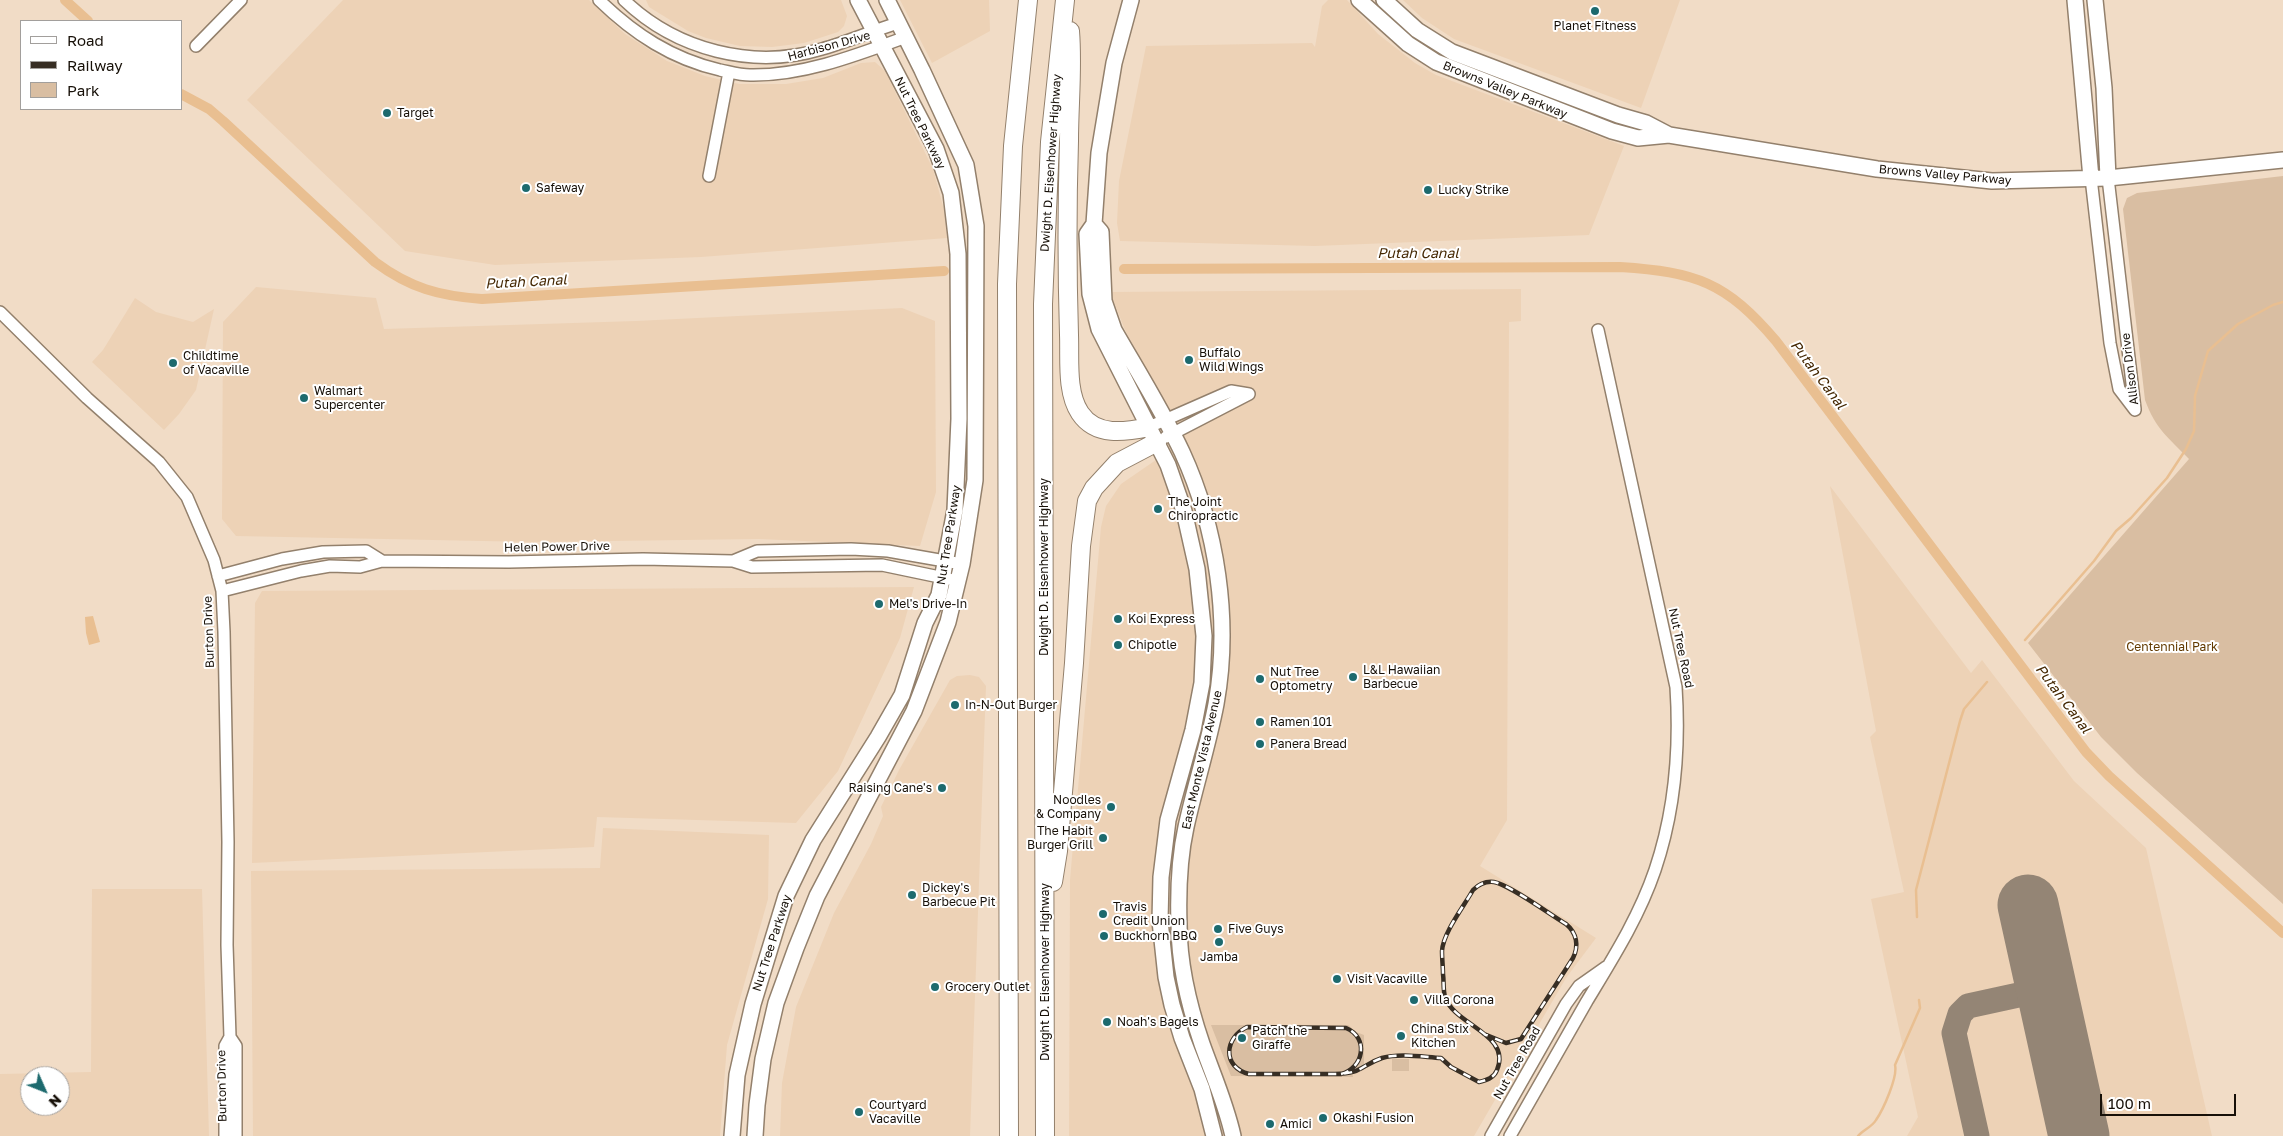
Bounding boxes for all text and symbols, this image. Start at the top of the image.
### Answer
marker: Planet Fitness [1589,5,1601,17]
place label: Planet Fitness [1554,19,1636,33]
legend [20,20,182,110]
street label: Harbison Drive [786,28,872,64]
text: Road [67,31,104,49]
text: Railway [67,56,123,74]
street label: Browns Valley Parkway [1441,58,1569,122]
street label: Dwight D. Eisenhower Highway [1038,74,1064,252]
street label: Nut Tree Parkway [891,75,949,171]
text: Park [67,81,99,99]
place label: Target [397,106,434,120]
marker: Target [381,107,393,119]
street label: Browns Valley Parkway [1878,162,2012,188]
place label: Safeway [536,181,584,195]
marker: Safeway [520,182,532,194]
place label: Lucky Strike [1438,183,1509,197]
marker: Lucky Strike [1422,184,1434,196]
water label: Putah Canal [1377,246,1459,262]
water label: Putah Canal [485,271,567,293]
street label: Allison Drive [2118,332,2142,406]
water label: Putah Canal [1787,337,1849,413]
place label: Buffalo Wild Wings [1199,346,1264,374]
place label: Childtime of Vacaville [183,349,249,377]
marker: Buffalo Wild Wings [1183,354,1195,366]
marker: Childtime of Vacaville [167,357,179,369]
place label: Walmart Supercenter [314,384,385,412]
marker: Walmart Supercenter [298,392,310,404]
street label: Dwight D. Eisenhower Highway [1037,478,1051,656]
street label: Nut Tree Parkway [934,484,964,586]
place label: The Joint Chiropractic [1168,495,1238,523]
marker: The Joint Chiropractic [1152,503,1164,515]
street label: Helen Power Drive [504,539,610,555]
street label: Burton Drive [201,596,217,668]
place label: Mel's Drive-In [889,597,967,611]
marker: Mel's Drive-In [873,598,885,610]
street label: Nut Tree Road [1665,607,1697,689]
place label: Koi Express [1128,612,1195,626]
marker: Koi Express [1112,613,1124,625]
place label: Chipotle [1128,638,1177,652]
marker: Chipotle [1112,639,1124,651]
park label: Centennial Park [2126,640,2218,654]
water label: Putah Canal [2032,661,2094,737]
place label: L&L Hawaiian Barbecue [1363,663,1440,691]
place label: Nut Tree Optometry [1270,665,1332,693]
marker: L&L Hawaiian Barbecue [1347,671,1359,683]
marker: Nut Tree Optometry [1254,673,1266,685]
street label: East Monte Vista Avenue [1179,689,1225,831]
place label: In-N-Out Burger [965,698,1057,712]
marker: In-N-Out Burger [949,699,961,711]
place label: Ramen 101 [1270,715,1332,729]
marker: Ramen 101 [1254,716,1266,728]
place label: Panera Bread [1270,737,1347,751]
marker: Panera Bread [1254,738,1266,750]
place label: Raising Cane's [848,781,932,795]
marker: Raising Cane's [936,782,948,794]
place label: Noodles & Company [1036,793,1101,821]
marker: Noodles & Company [1105,801,1117,813]
place label: The Habit Burger Grill [1027,824,1093,852]
marker: The Habit Burger Grill [1097,832,1109,844]
place label: Dickey's Barbecue Pit [922,881,995,909]
street label: Dwight D. Eisenhower Highway [1038,883,1052,1061]
marker: Dickey's Barbecue Pit [906,889,918,901]
street label: Nut Tree Parkway [750,893,794,993]
place label: Travis Credit Union [1113,900,1185,928]
marker: Travis Credit Union [1097,908,1109,920]
place label: Five Guys [1228,922,1284,936]
marker: Five Guys [1212,923,1224,935]
place label: Buckhorn BBQ [1114,929,1197,943]
marker: Buckhorn BBQ [1098,930,1110,942]
marker: Jamba [1213,936,1225,948]
place label: Jamba [1200,950,1238,964]
place label: Visit Vacaville [1347,972,1427,986]
marker: Visit Vacaville [1331,973,1343,985]
place label: Grocery Outlet [945,980,1030,994]
marker: Grocery Outlet [929,981,941,993]
place label: Villa Corona [1424,993,1494,1007]
marker: Villa Corona [1408,994,1420,1006]
place label: Noah's Bagels [1117,1015,1199,1029]
marker: Noah's Bagels [1101,1016,1113,1028]
place label: China Stix Kitchen [1411,1022,1469,1050]
place label: Patch the Giraffe [1252,1024,1307,1052]
street label: Nut Tree Road [1490,1024,1544,1102]
marker: China Stix Kitchen [1395,1030,1407,1042]
marker: Patch the Giraffe [1236,1032,1248,1044]
street label: Burton Drive [214,1050,230,1122]
north arrow [20,1066,70,1116]
scale bar [2103,1084,2239,1116]
text: N [46,1091,65,1111]
text: 100 m [2108,1094,2151,1112]
place label: Courtyard Vacaville [869,1098,927,1126]
marker: Courtyard Vacaville [853,1106,865,1118]
place label: Okashi Fusion [1333,1111,1414,1125]
marker: Okashi Fusion [1317,1112,1329,1124]
place label: Amici [1280,1117,1312,1131]
marker: Amici [1264,1118,1276,1130]

